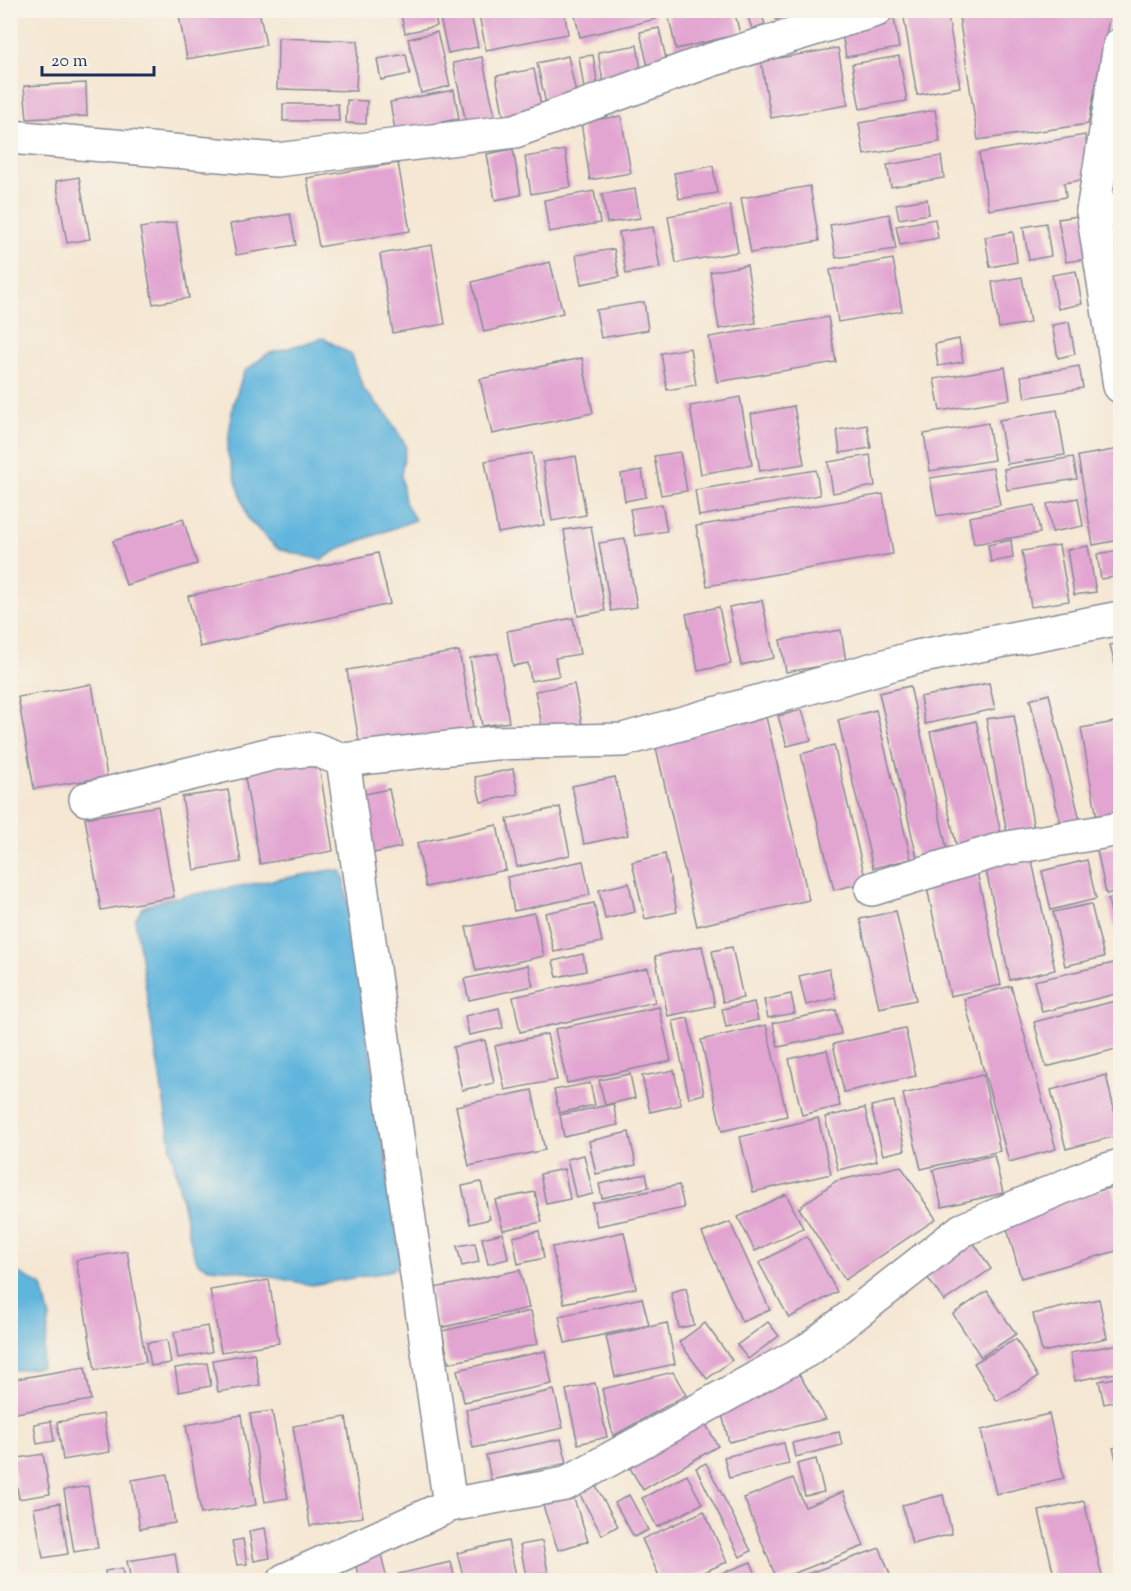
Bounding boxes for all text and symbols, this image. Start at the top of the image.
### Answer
scale bar [42,39,154,77]
text: 20 m [51,49,88,75]

